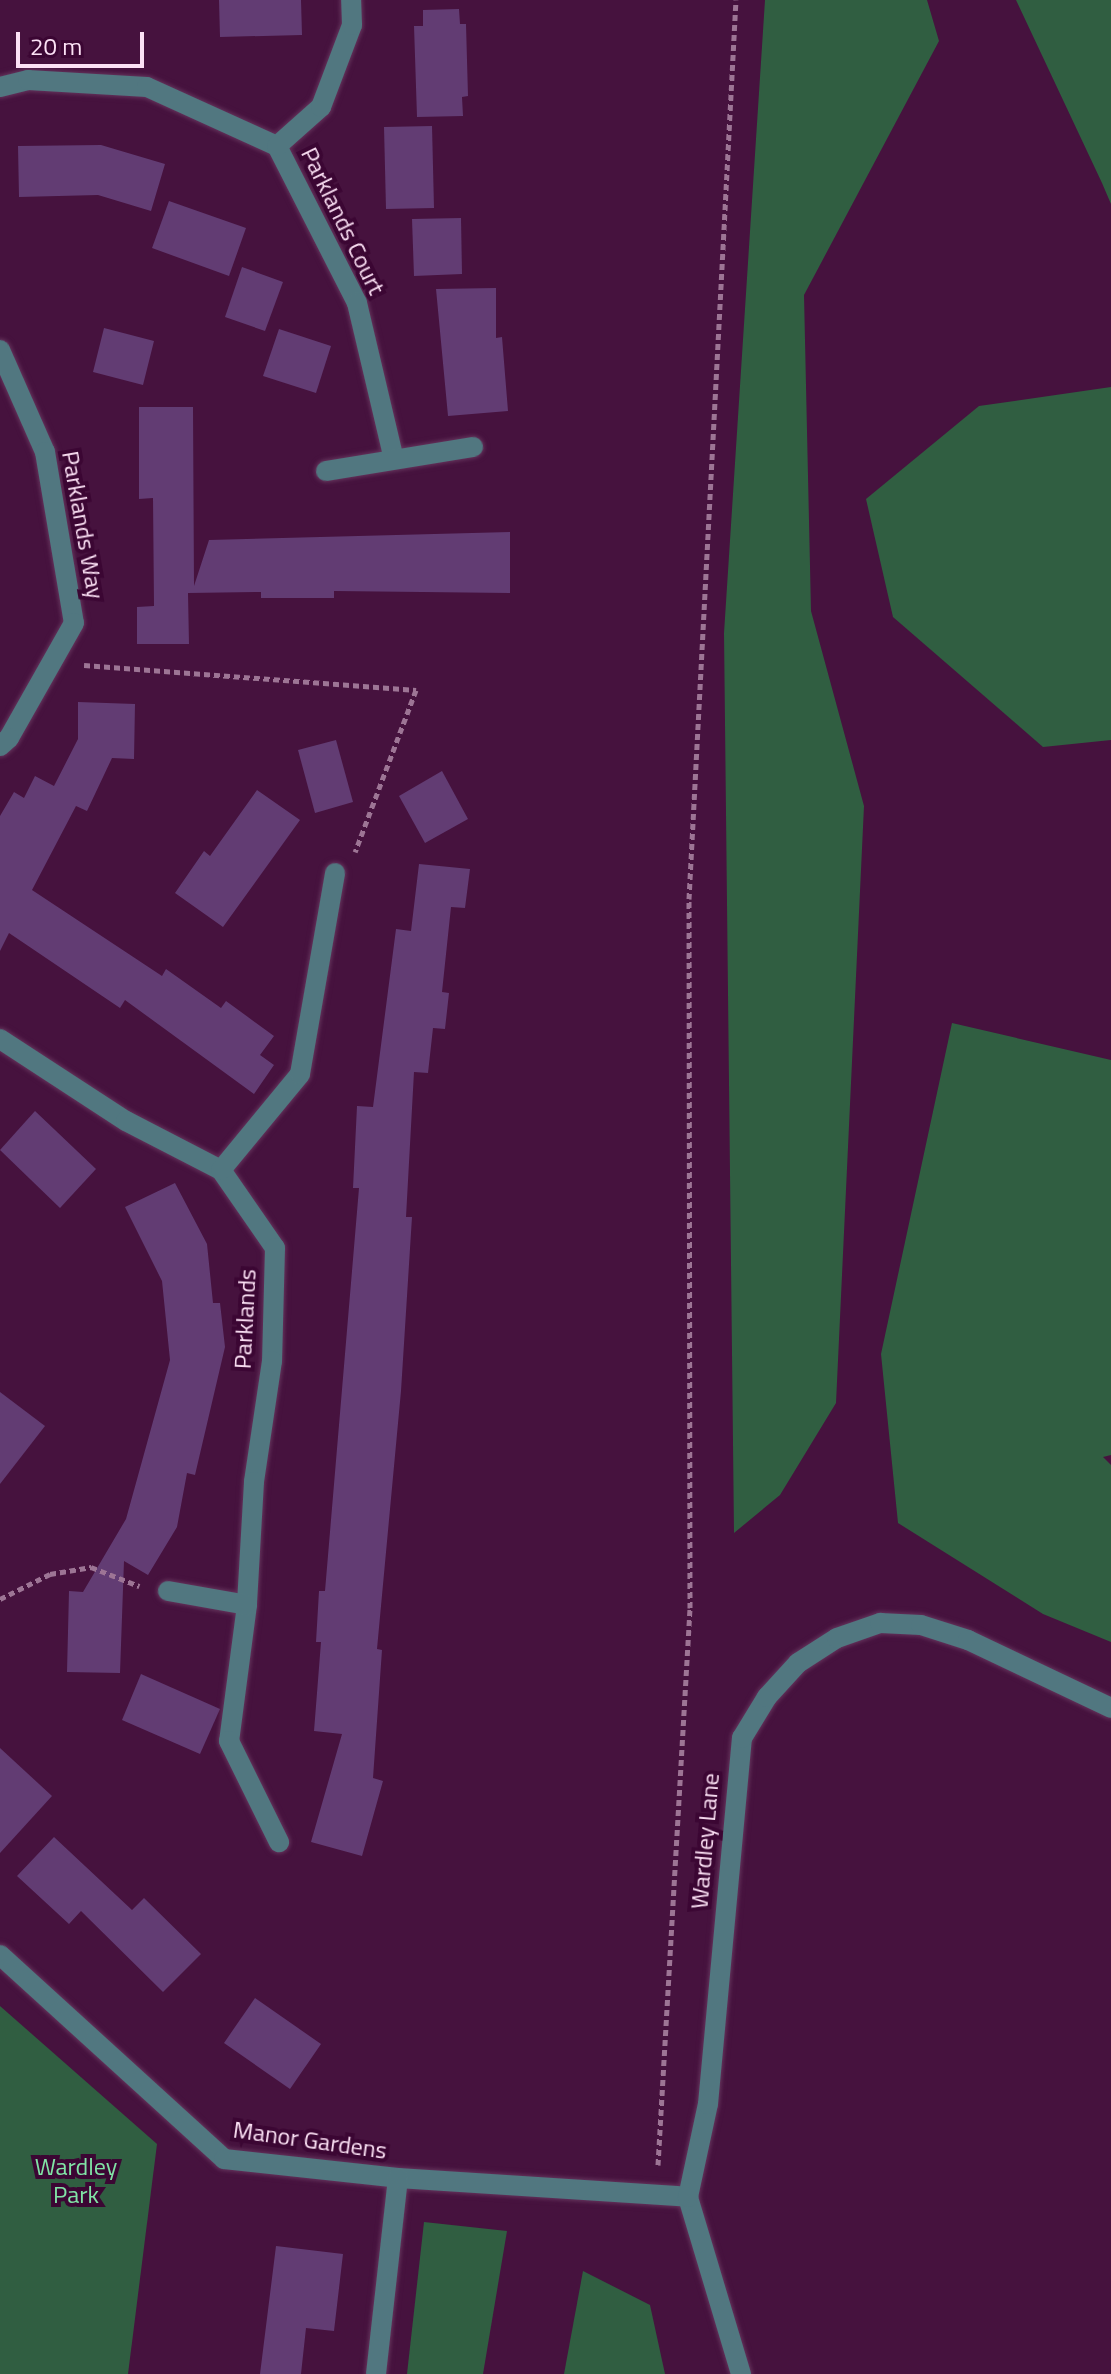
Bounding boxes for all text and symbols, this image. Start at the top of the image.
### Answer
scale bar [20,16,148,66]
text: 20 m [30,28,82,64]
street label: Parklands Court [295,143,391,299]
street label: Parklands Way [56,449,110,601]
street label: Parklands [228,1268,262,1370]
street label: Wardley Lane [685,1772,725,1910]
street label: Manor Gardens [231,2115,389,2165]
park label: Wardley Park [35,2153,117,2209]

